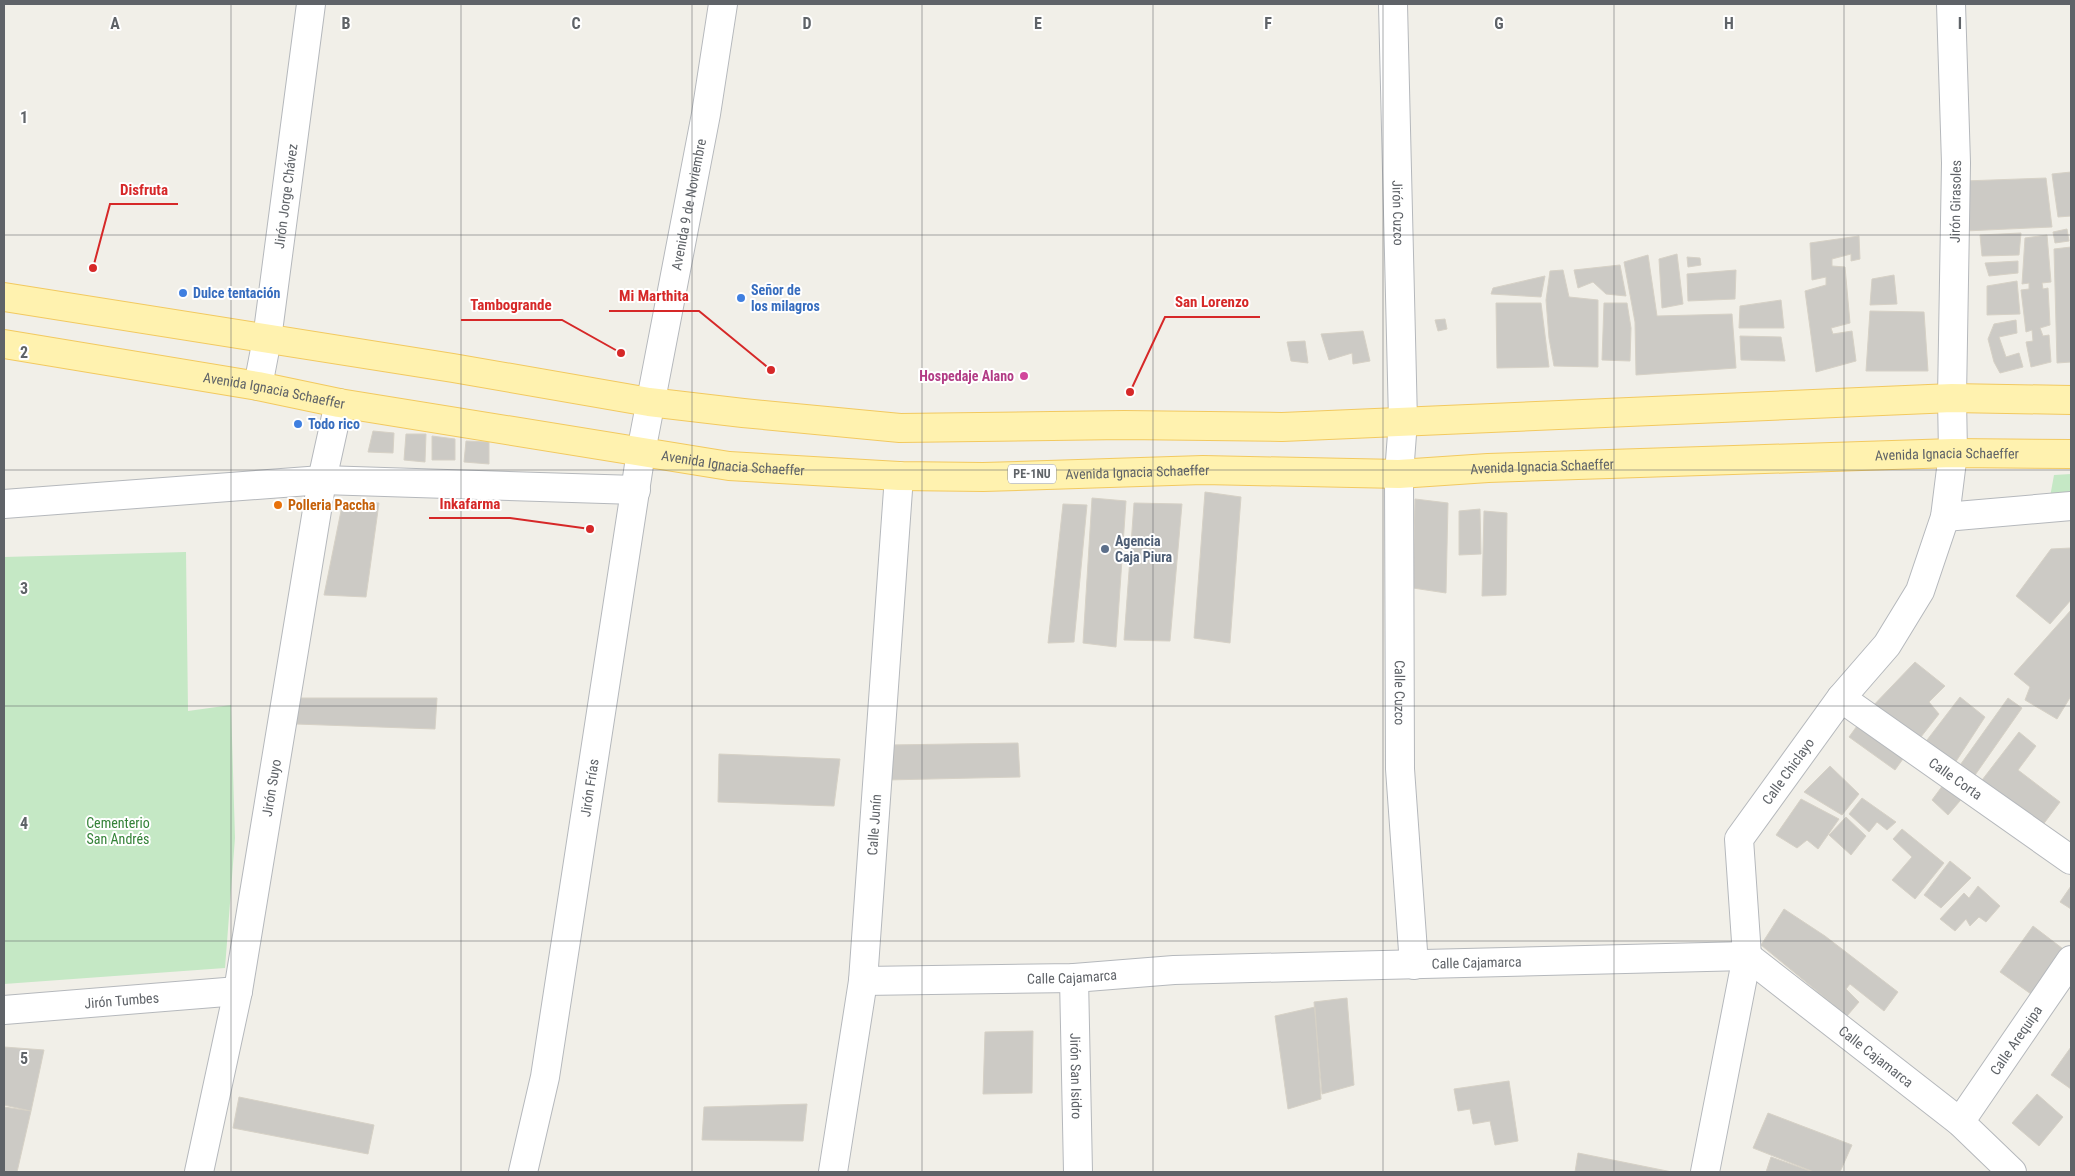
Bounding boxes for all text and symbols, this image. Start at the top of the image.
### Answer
text: A [110,14,120,33]
text: B [342,14,351,33]
text: C [571,14,581,33]
text: D [802,14,812,33]
text: E [1034,14,1042,33]
text: F [1264,14,1272,33]
text: G [1494,14,1504,33]
text: H [1724,14,1734,33]
text: I [1958,14,1962,33]
text: 1 [20,108,28,127]
street label: Avenida 9 de Noviembre [668,137,709,271]
street label: Jirón Jorge Chávez [271,143,301,250]
street label: Jirón Girasoles [1947,160,1964,243]
callout: Disfruta [110,174,178,204]
street label: Jirón Cuzco [1389,180,1407,246]
text: Disfruta [120,181,168,199]
callout: Mi Marthita [609,281,699,311]
place label: Señor de los milagros [751,282,820,314]
place label: Dulce tentación [193,285,280,301]
marker: Dulce tentación [177,287,189,299]
text: Mi Marthita [619,287,689,305]
callout: San Lorenzo [1165,287,1260,317]
callout: Tambogrande [461,290,562,320]
marker: Señor de los milagros [735,292,747,304]
text: San Lorenzo [1175,293,1249,311]
text: Tambogrande [470,296,552,314]
text: 2 [20,343,28,362]
place label: Hospedaje Alano [919,368,1014,384]
street label: Avenida Ignacia Schaeffer [202,369,346,412]
marker: Hospedaje Alano [1018,370,1030,382]
place label: Todo rico [308,416,360,432]
marker: Todo rico [292,418,304,430]
street label: Avenida Ignacia Schaeffer [1875,445,2019,464]
street label: Avenida Ignacia Schaeffer [660,447,805,478]
street label: Avenida Ignacia Schaeffer [1470,456,1614,477]
street label: Avenida Ignacia Schaeffer [1065,462,1209,482]
road number: PE-1NU [1008,464,1056,484]
callout: Inkafarma [429,488,510,518]
text: Inkafarma [440,495,500,513]
place label: Polleria Paccha [288,497,376,513]
marker: Polleria Paccha [272,499,284,511]
place label: Agencia Caja Piura [1115,533,1173,565]
marker: Agencia Caja Piura [1099,543,1111,555]
text: 3 [20,579,28,598]
street label: Calle Cuzco [1392,660,1408,725]
street label: Calle Chiclayo [1759,735,1817,807]
street label: Calle Corta [1926,754,1985,803]
street label: Jirón Suyo [259,758,284,818]
street label: Jirón Frías [577,758,602,818]
street label: Calle Junín [864,794,884,856]
text: 4 [20,814,28,833]
park label: Cementerio San Andrés [86,815,150,847]
street label: Calle Cajamarca [1431,954,1522,972]
street label: Calle Cajamarca [1027,967,1117,987]
street label: Jirón Tumbes [84,989,160,1011]
street label: Calle Arequipa [1987,1003,2045,1078]
street label: Calle Cajamarca [1836,1023,1916,1090]
street label: Jirón San Isidro [1067,1033,1085,1119]
text: 5 [20,1049,28,1068]

